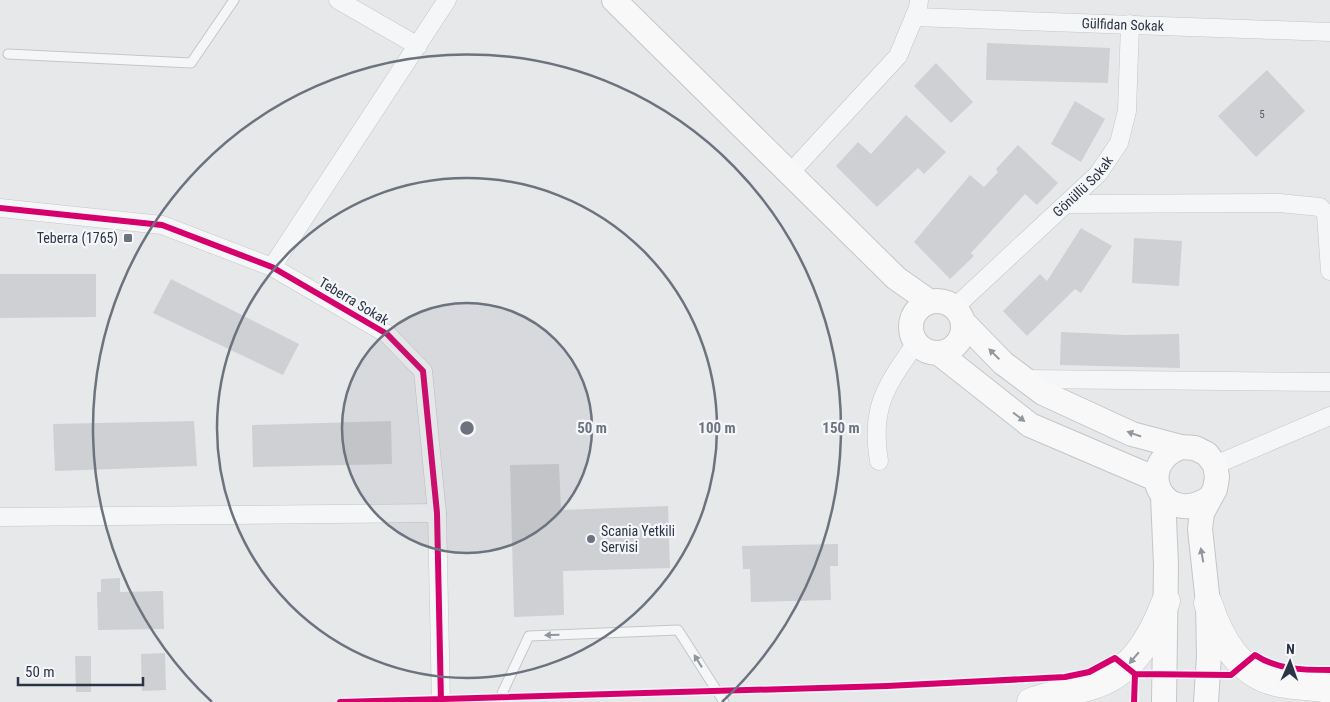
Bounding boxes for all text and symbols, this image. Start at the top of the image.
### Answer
street label: Gülfidan Sokak [1081,15,1165,34]
house number: 5 [1259,108,1265,121]
street label: Gönüllü Sokak [1050,152,1116,220]
place label: Teberra (1765) [37,230,118,247]
marker: Teberra (1765) [122,232,134,244]
street label: Teberra Sokak [316,274,392,328]
one-way arrow [988,349,1000,361]
one-way arrow [1012,411,1025,422]
centre of rings [458,419,476,437]
text: 50 m [577,419,607,437]
text: 100 m [698,419,736,437]
text: 150 m [822,419,860,437]
one-way arrow [1126,430,1141,438]
place label: Scania Yetkili Servisi [601,523,675,555]
marker: Scania Yetkili Servisi [585,533,597,545]
one-way arrow [1198,547,1206,563]
one-way arrow [544,631,560,639]
north arrow [1265,637,1315,687]
text: N [1286,641,1295,657]
one-way arrow [1129,651,1140,664]
scale bar [18,654,142,686]
one-way arrow [693,654,702,667]
text: 50 m [25,663,55,681]

